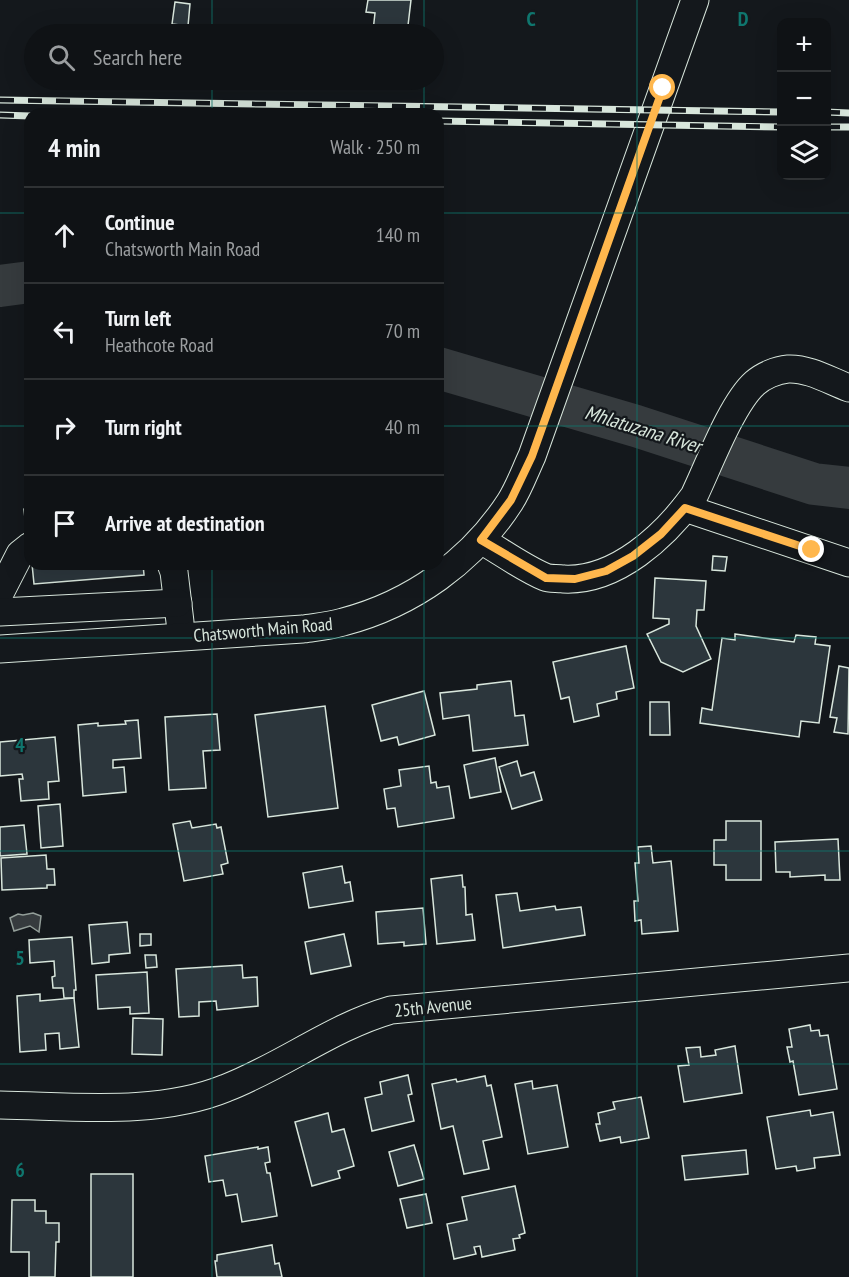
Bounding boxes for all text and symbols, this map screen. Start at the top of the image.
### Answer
text: C [526,6,536,32]
text: D [738,6,749,32]
map controls [777,18,831,180]
button: + [777,18,831,72]
search box [24,24,444,90]
icon: search [45,41,78,74]
text: Search here [93,43,182,71]
button: − [777,72,831,126]
route start [649,74,675,100]
button: layers [777,126,831,180]
text: 4 min [48,131,101,164]
text: Walk · 250 m [330,134,420,160]
text: Continue [105,208,175,236]
icon: ahead [48,219,81,252]
text: 140 m [376,222,420,248]
text: Chatsworth Main Road [105,236,260,262]
text: Turn left [105,304,171,332]
icon: left [48,315,81,348]
text: 70 m [385,318,420,344]
text: Heathcote Road [105,332,214,358]
water label: Mhlatuzana River [582,399,707,460]
icon: right [48,411,81,444]
text: Turn right [105,413,182,441]
text: 40 m [385,414,420,440]
icon: arrive [48,507,81,540]
text: Arrive at destination [105,509,265,537]
route end [798,536,824,562]
street label: Chatsworth Main Road [192,612,334,647]
text: 4 [15,732,25,758]
text: 5 [15,945,25,971]
street label: 25th Avenue [393,991,473,1022]
text: 6 [15,1157,25,1183]

